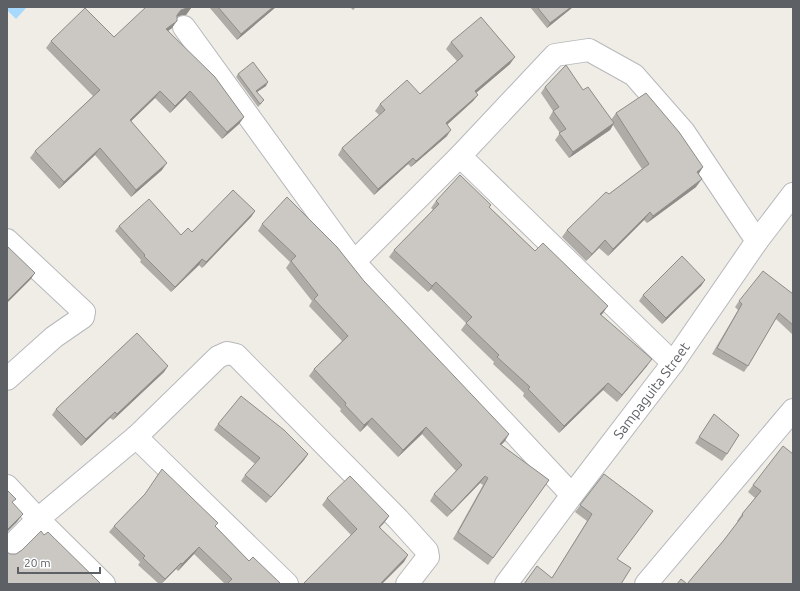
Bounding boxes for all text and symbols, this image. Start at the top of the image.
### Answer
street label: Sampaguita Street [610,339,693,442]
scale bar [18,549,100,575]
text: 20 m [24,556,51,569]

